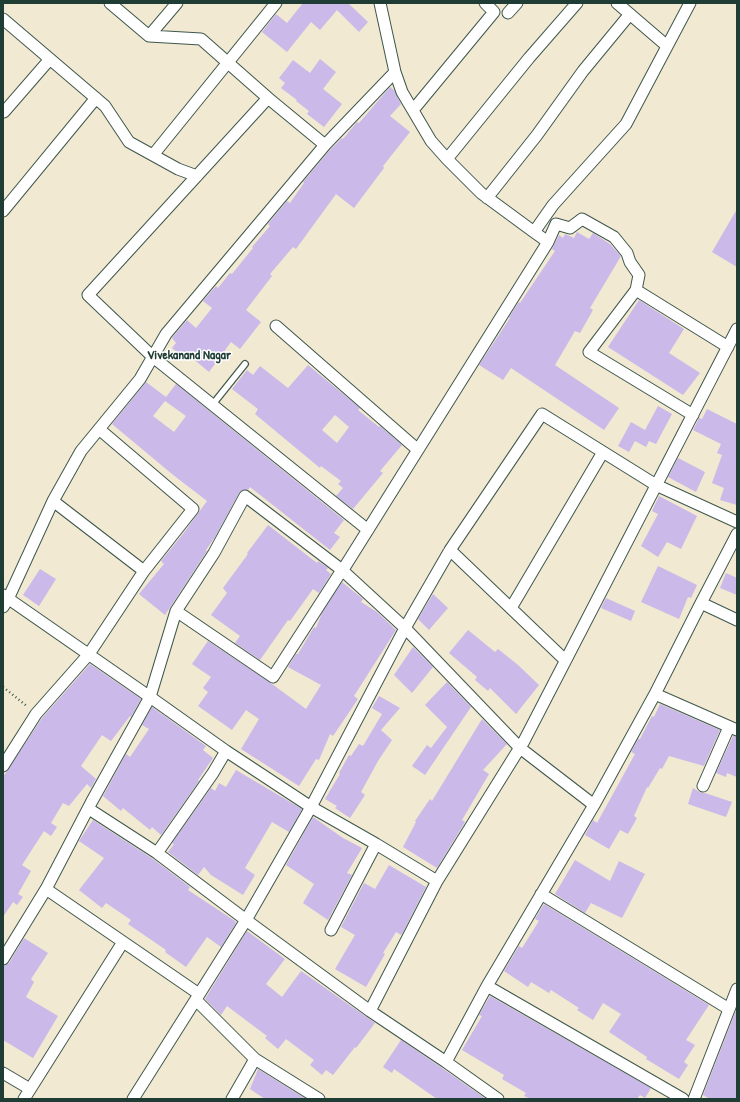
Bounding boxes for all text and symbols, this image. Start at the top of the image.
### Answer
district label: Vivekanand Nagar [147,348,231,364]

